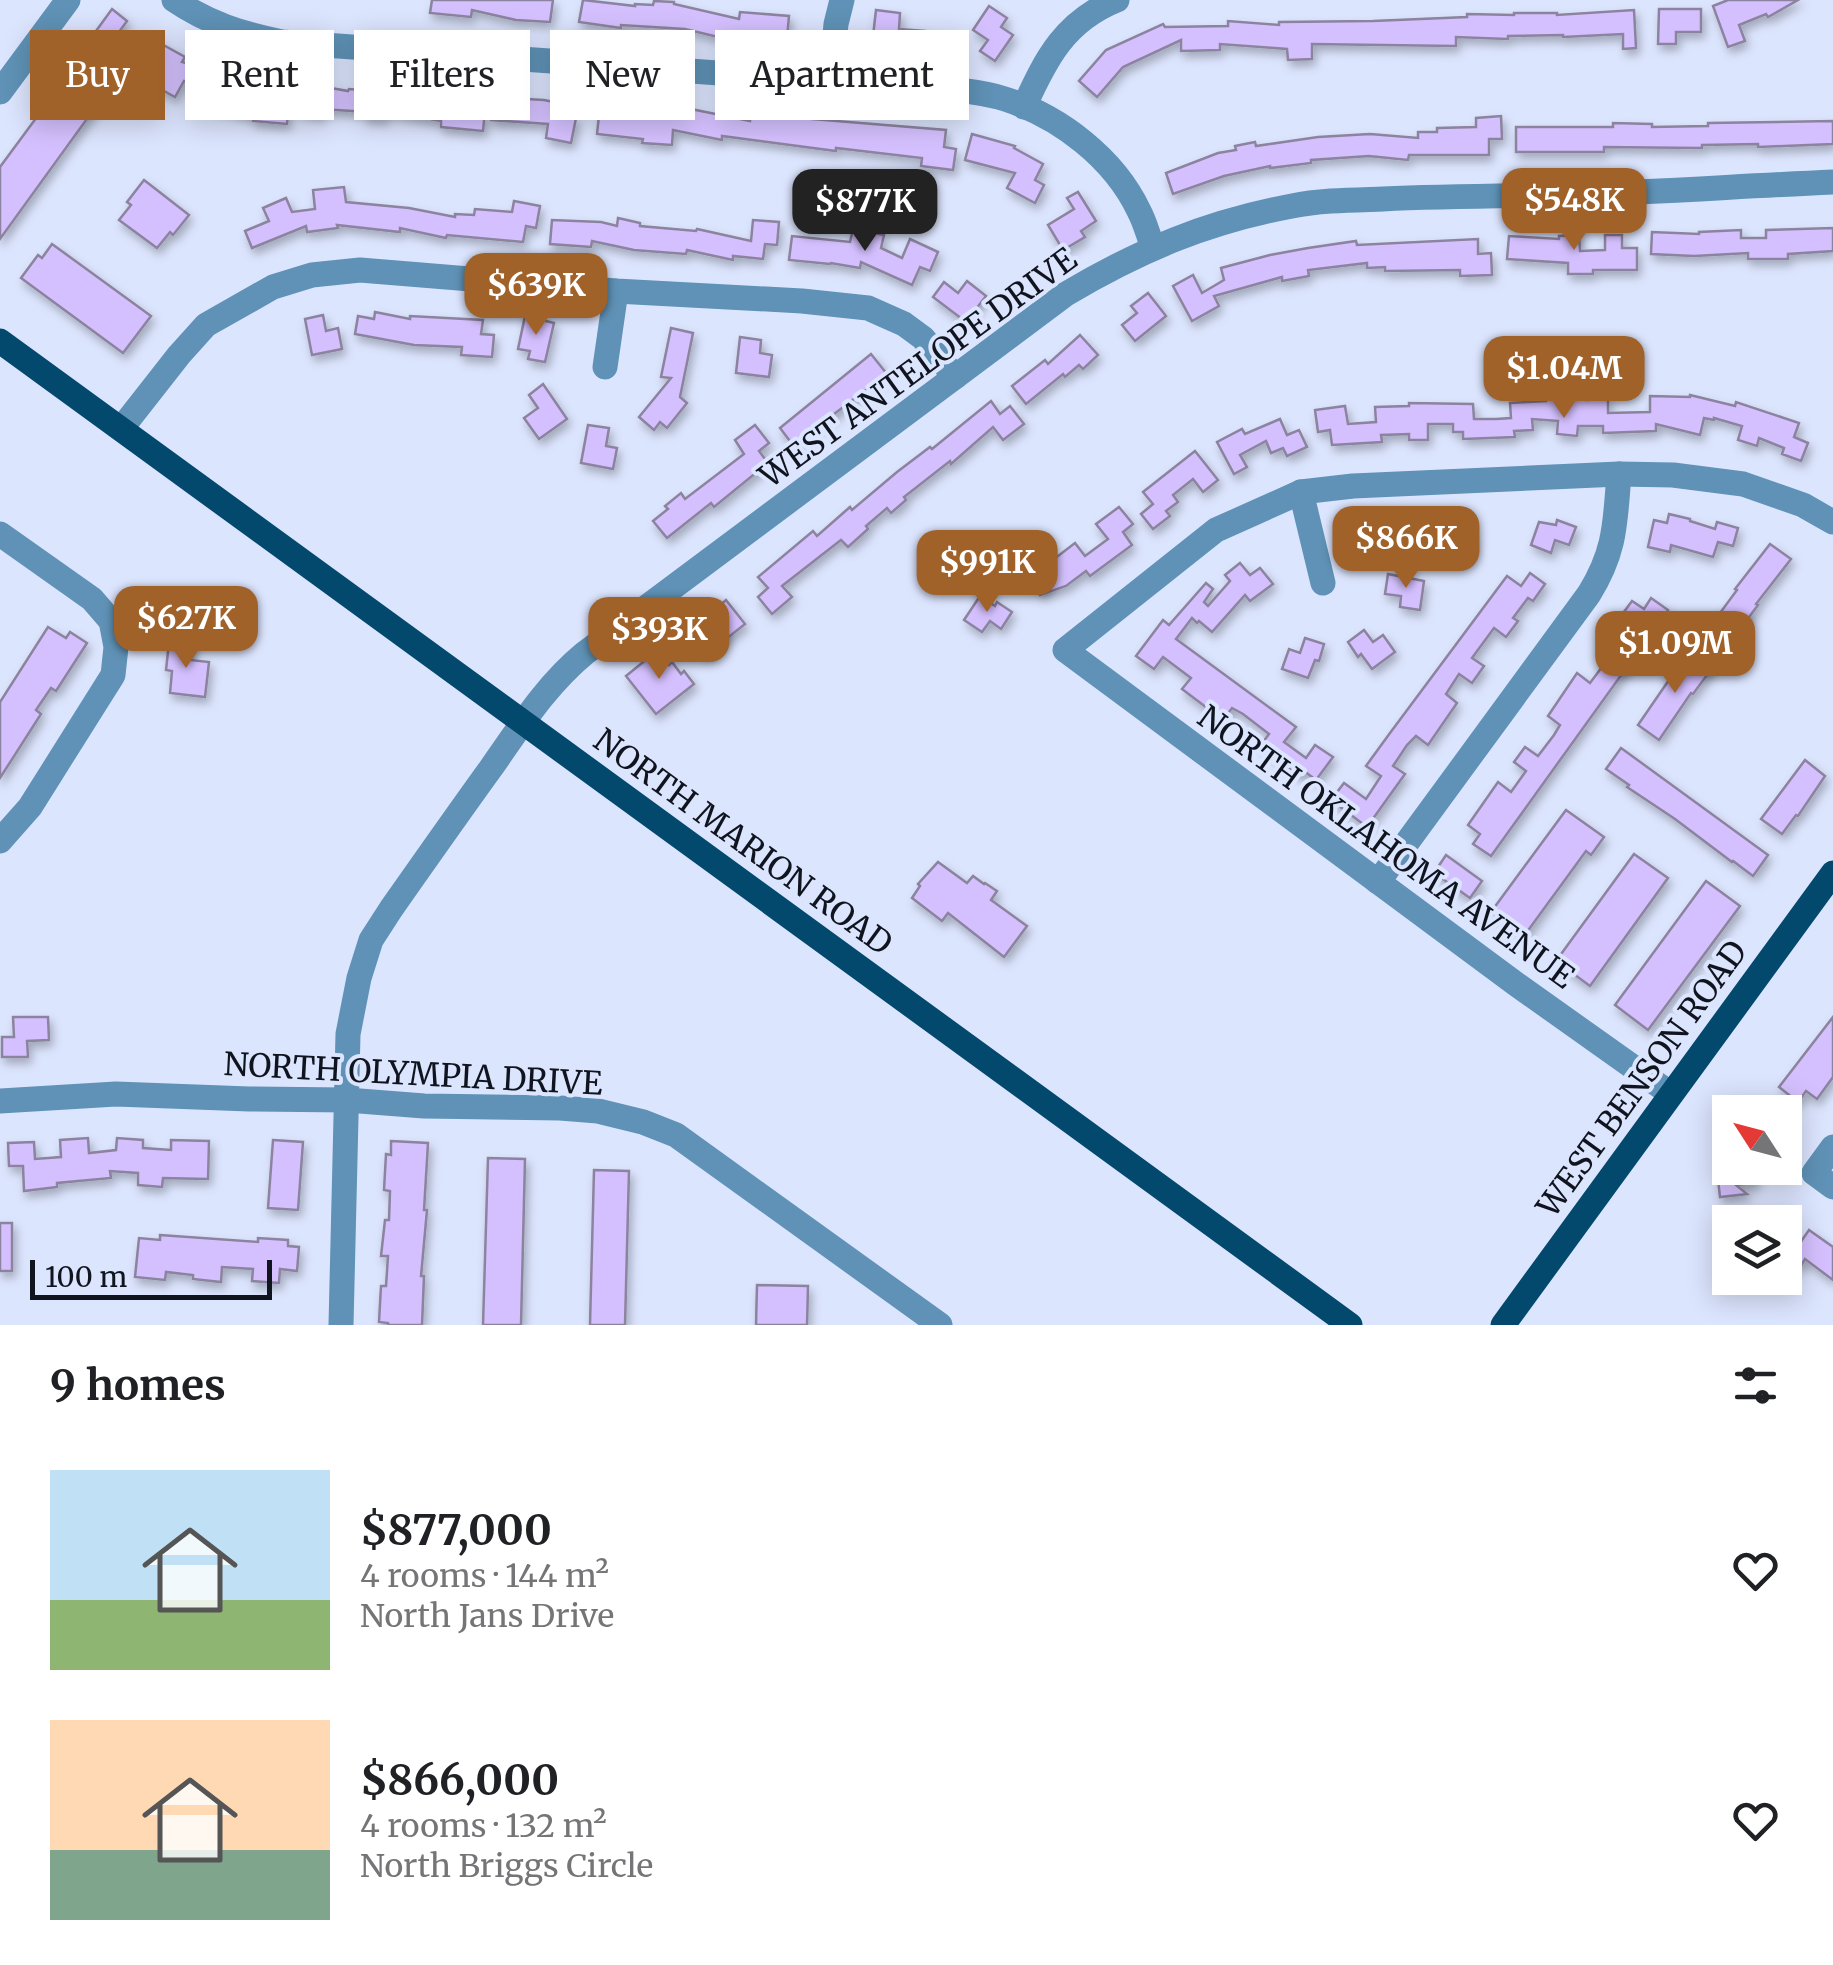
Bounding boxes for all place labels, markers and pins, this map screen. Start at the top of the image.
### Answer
pin: $548K [1504,168,1644,253]
pin: $877K [795,169,935,254]
pin: $639K [466,253,606,338]
pin: $1.04M [1483,336,1645,421]
pin: $866K [1336,506,1476,591]
pin: $991K [917,530,1057,615]
pin: $627K [116,586,256,671]
pin: $393K [589,597,729,682]
pin: $1.09M [1594,611,1756,696]

